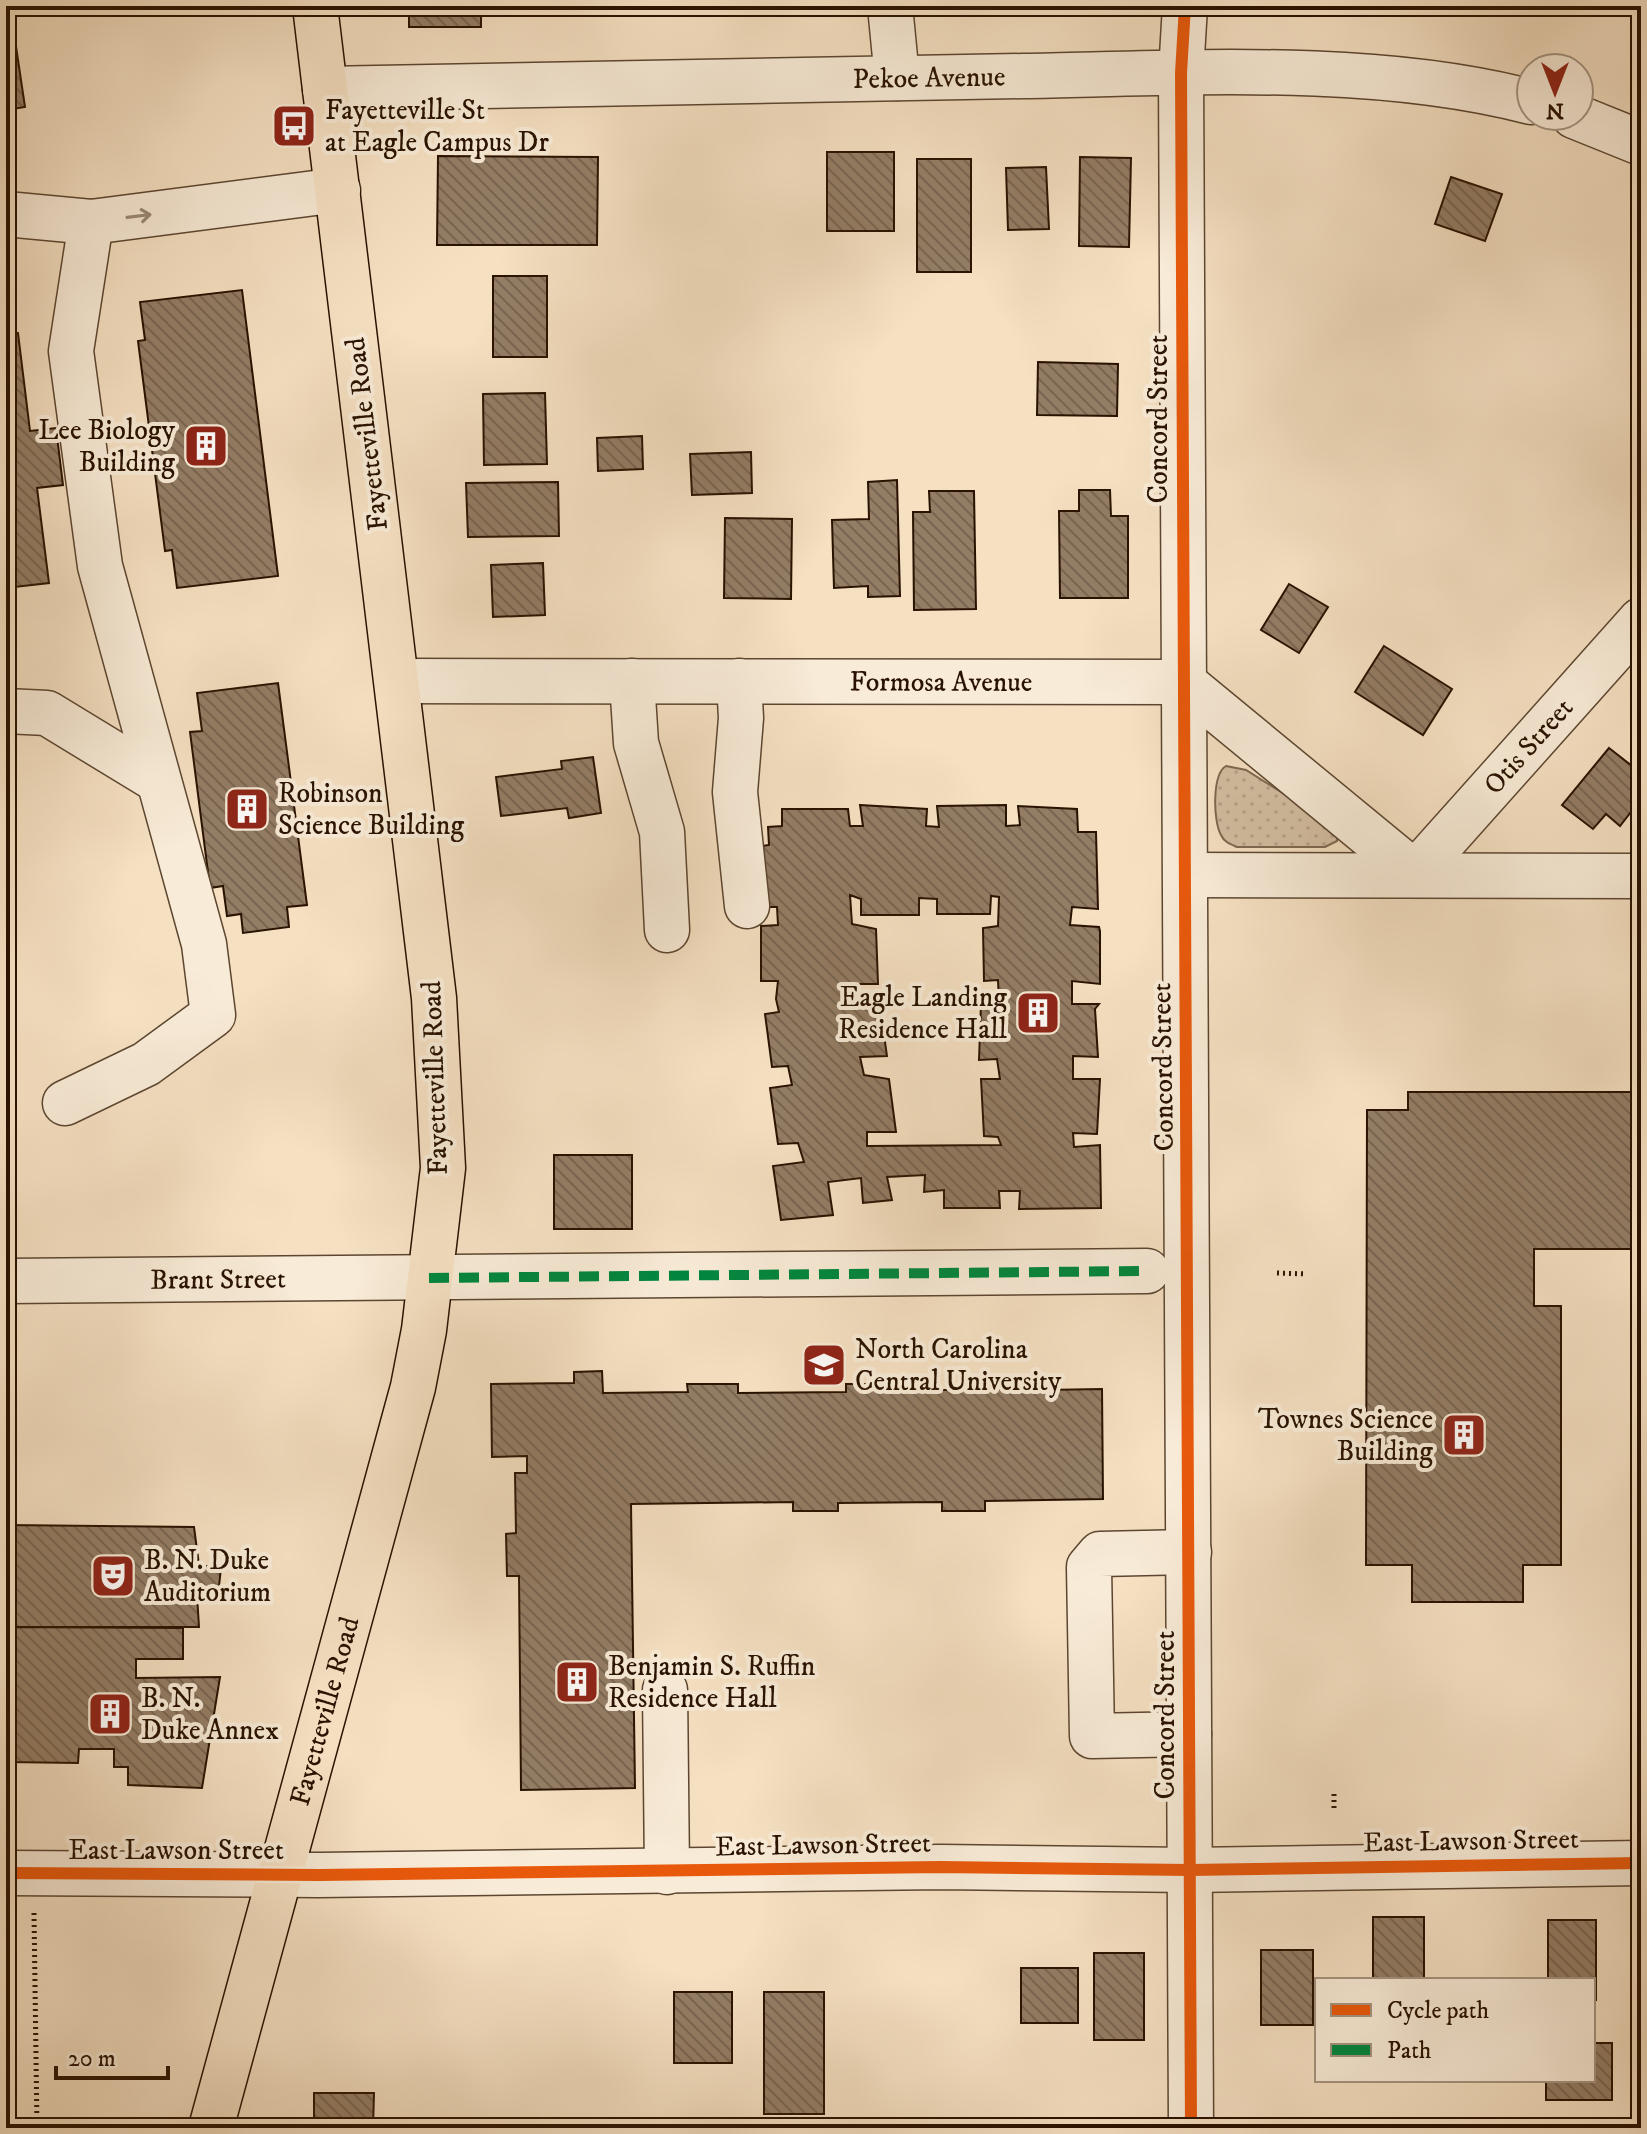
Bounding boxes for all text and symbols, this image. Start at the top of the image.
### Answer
north arrow [1515,52,1595,132]
street label: Pekoe Avenue [852,59,1006,97]
place label: Fayetteville St at Eagle Campus Dr [325,93,549,160]
text: N [1546,97,1564,124]
bus stop icon: Fayetteville St at Eagle Campus Dr [270,102,318,150]
one-way arrow [125,208,152,223]
street label: Fayetteville Road [338,335,396,533]
street label: Concord Street [1141,335,1176,503]
place label: Lee Biology Building [38,413,176,480]
building icon: Lee Biology Building [182,422,230,470]
street label: Formosa Avenue [850,664,1032,699]
street label: Otis Street [1476,691,1581,802]
place label: Robinson Science Building [278,776,464,843]
building icon: Robinson Science Building [223,785,271,833]
street label: Fayetteville Road [414,980,456,1176]
place label: Eagle Landing Residence Hall [838,980,1008,1047]
street label: Concord Street [1144,982,1182,1152]
building icon: Eagle Landing Residence Hall [1014,989,1062,1037]
street label: Brant Street [150,1261,286,1297]
place label: North Carolina Central University [855,1332,1062,1399]
school or university icon: North Carolina Central University [800,1341,848,1389]
place label: Townes Science Building [1258,1402,1433,1469]
building icon: Townes Science Building [1440,1411,1488,1459]
place label: B. N. Duke Auditorium [144,1543,271,1610]
theatre icon: B. N. Duke Auditorium [89,1552,137,1600]
street label: Fayetteville Road [282,1613,367,1810]
street label: Concord Street [1148,1631,1183,1799]
place label: Benjamin S. Ruffin Residence Hall [608,1649,816,1716]
building icon: Benjamin S. Ruffin Residence Hall [553,1658,601,1706]
place label: B. N. Duke Annex [141,1681,279,1748]
building icon: B. N. Duke Annex [86,1690,134,1738]
street label: East Lawson Street [1363,1822,1579,1860]
street label: East Lawson Street [715,1826,931,1864]
street label: East Lawson Street [68,1833,284,1868]
legend [1315,1978,1595,2082]
text: Cycle path [1387,1996,1489,2026]
scale bar [56,2030,168,2080]
text: Path [1387,2036,1432,2066]
text: 20 m [68,2044,116,2074]

